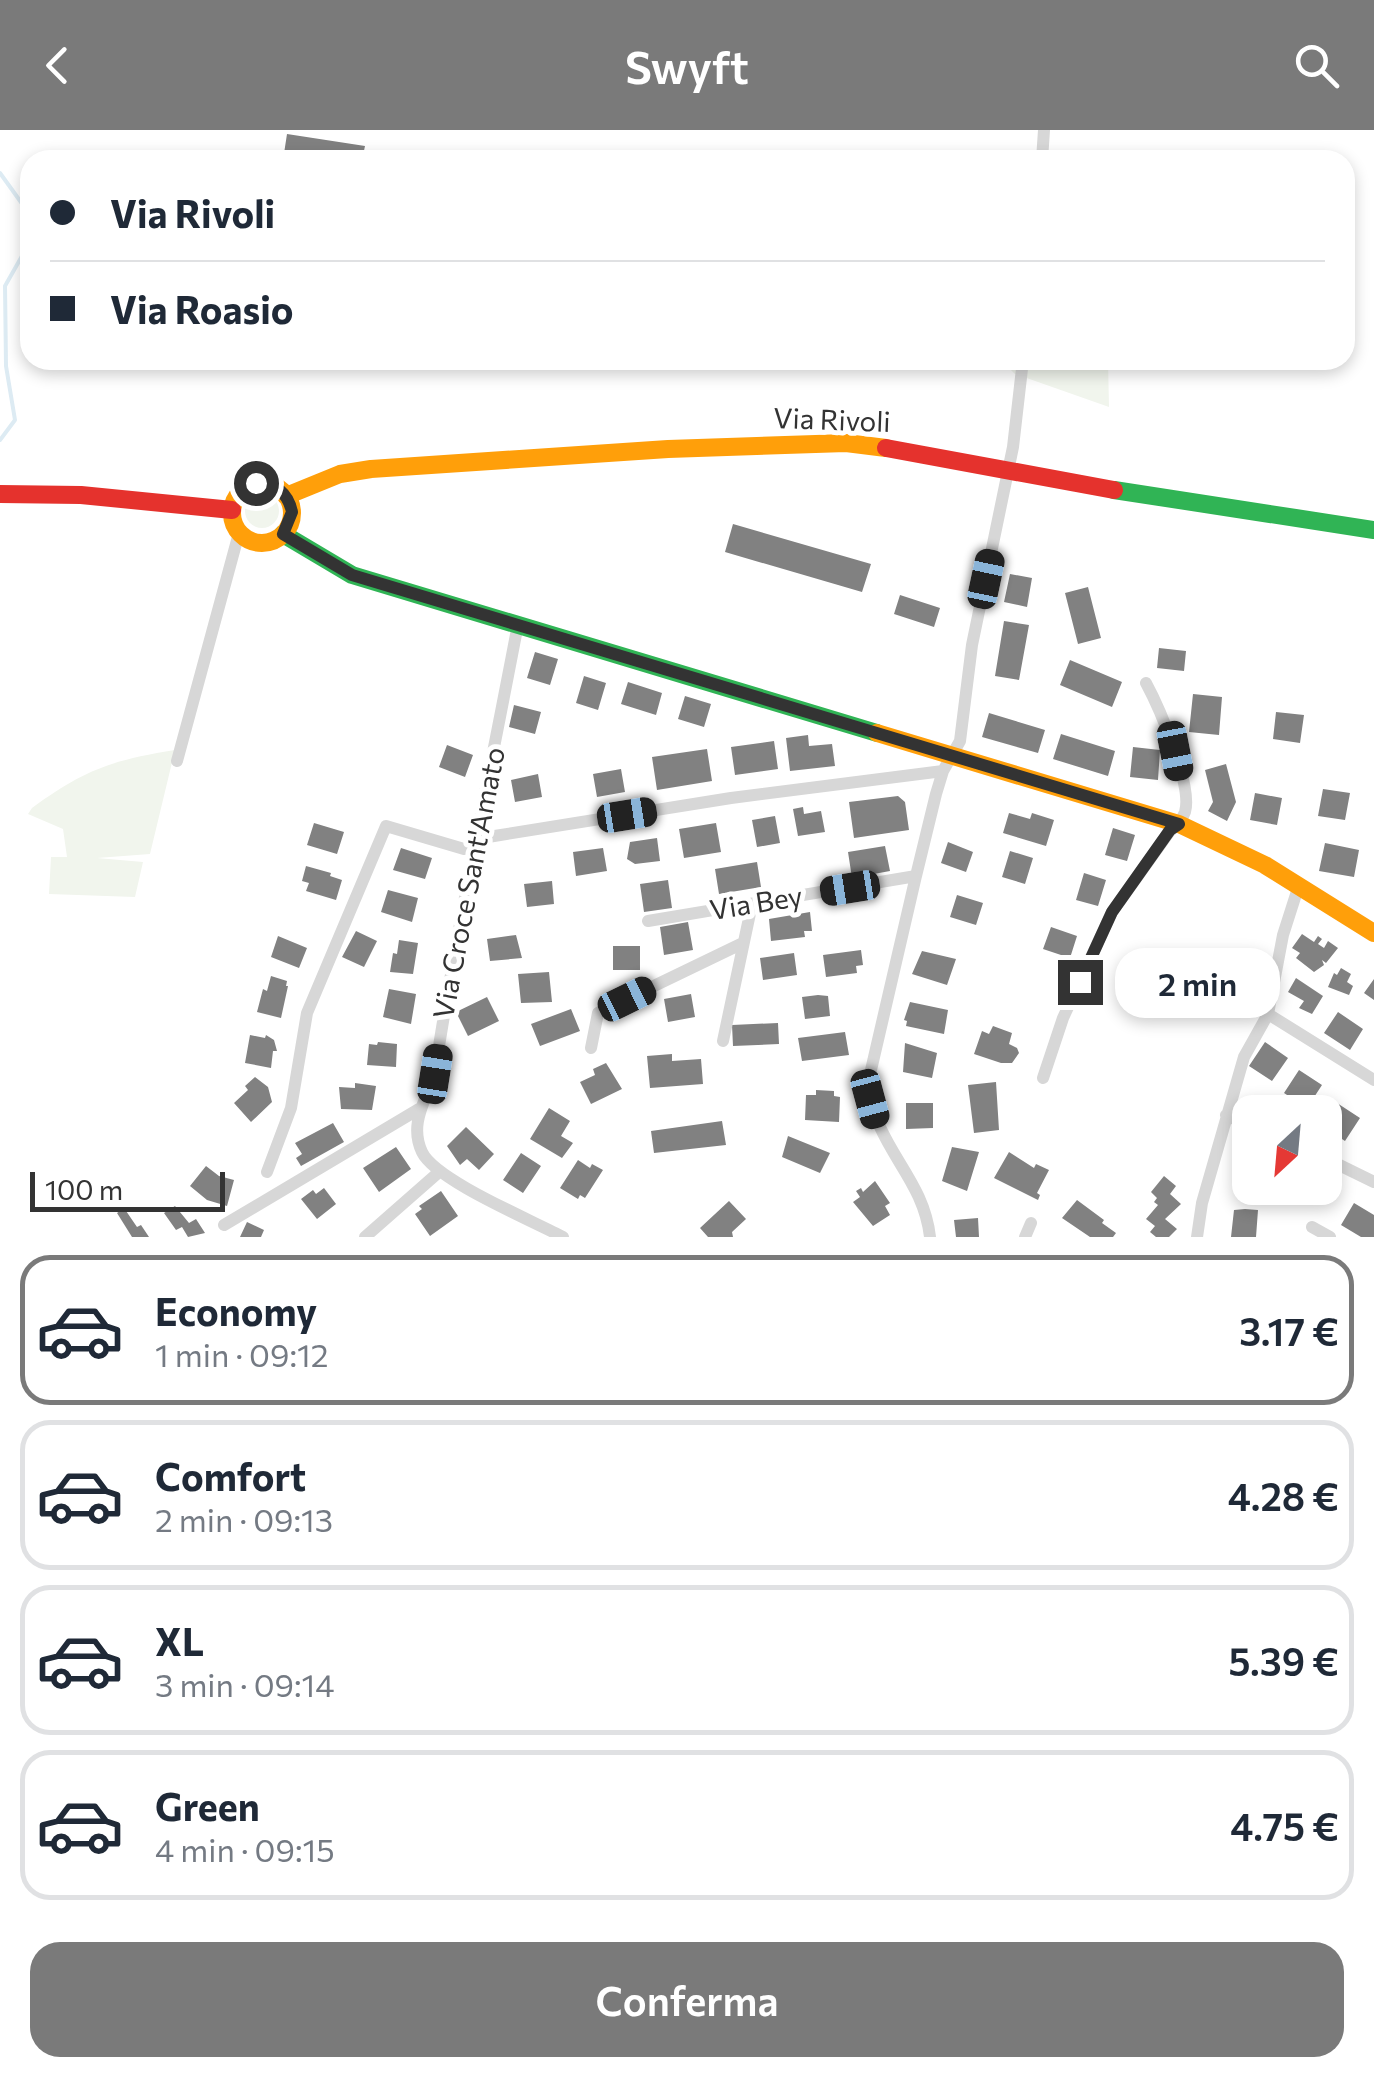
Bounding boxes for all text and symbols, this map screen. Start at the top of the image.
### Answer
icon: back [30,38,85,93]
text: Swyft [625,38,749,93]
icon: search [1289,38,1344,93]
text: Via Rivoli [110,189,275,236]
text: Via Roasio [110,285,293,332]
street label: Via Rivoli [773,400,891,438]
route start [234,461,279,506]
car [965,547,1007,611]
car [1155,719,1195,783]
street label: Via Croce Sant'Amato [425,744,511,1022]
car [595,795,659,835]
car [818,868,882,908]
street label: Via Bey [707,878,805,926]
callout: 2 min [1115,947,1280,1017]
route end [1058,960,1103,1005]
text: 2 min [1158,963,1237,1003]
car [593,972,661,1026]
car [415,1042,455,1106]
car [848,1066,892,1132]
north arrow [1232,1095,1342,1205]
map controls [1232,1095,1342,1205]
scale bar [30,1167,225,1212]
text: 100 m [45,1172,123,1206]
icon: car [35,1285,125,1375]
text: Economy [155,1287,317,1334]
text: 3.17 € [1239,1307,1339,1354]
text: 1 min · 09:12 [155,1334,328,1374]
icon: car [35,1450,125,1540]
text: Comfort [155,1452,306,1499]
text: 4.28 € [1228,1472,1339,1519]
text: 2 min · 09:13 [155,1499,333,1539]
icon: car [35,1615,125,1705]
text: XL [155,1617,204,1664]
text: 5.39 € [1229,1637,1339,1684]
text: 3 min · 09:14 [155,1664,334,1704]
icon: car [35,1780,125,1870]
text: Green [155,1782,260,1829]
text: 4.75 € [1230,1802,1339,1849]
text: 4 min · 09:15 [155,1829,335,1869]
button: Conferma [30,1942,1344,2057]

